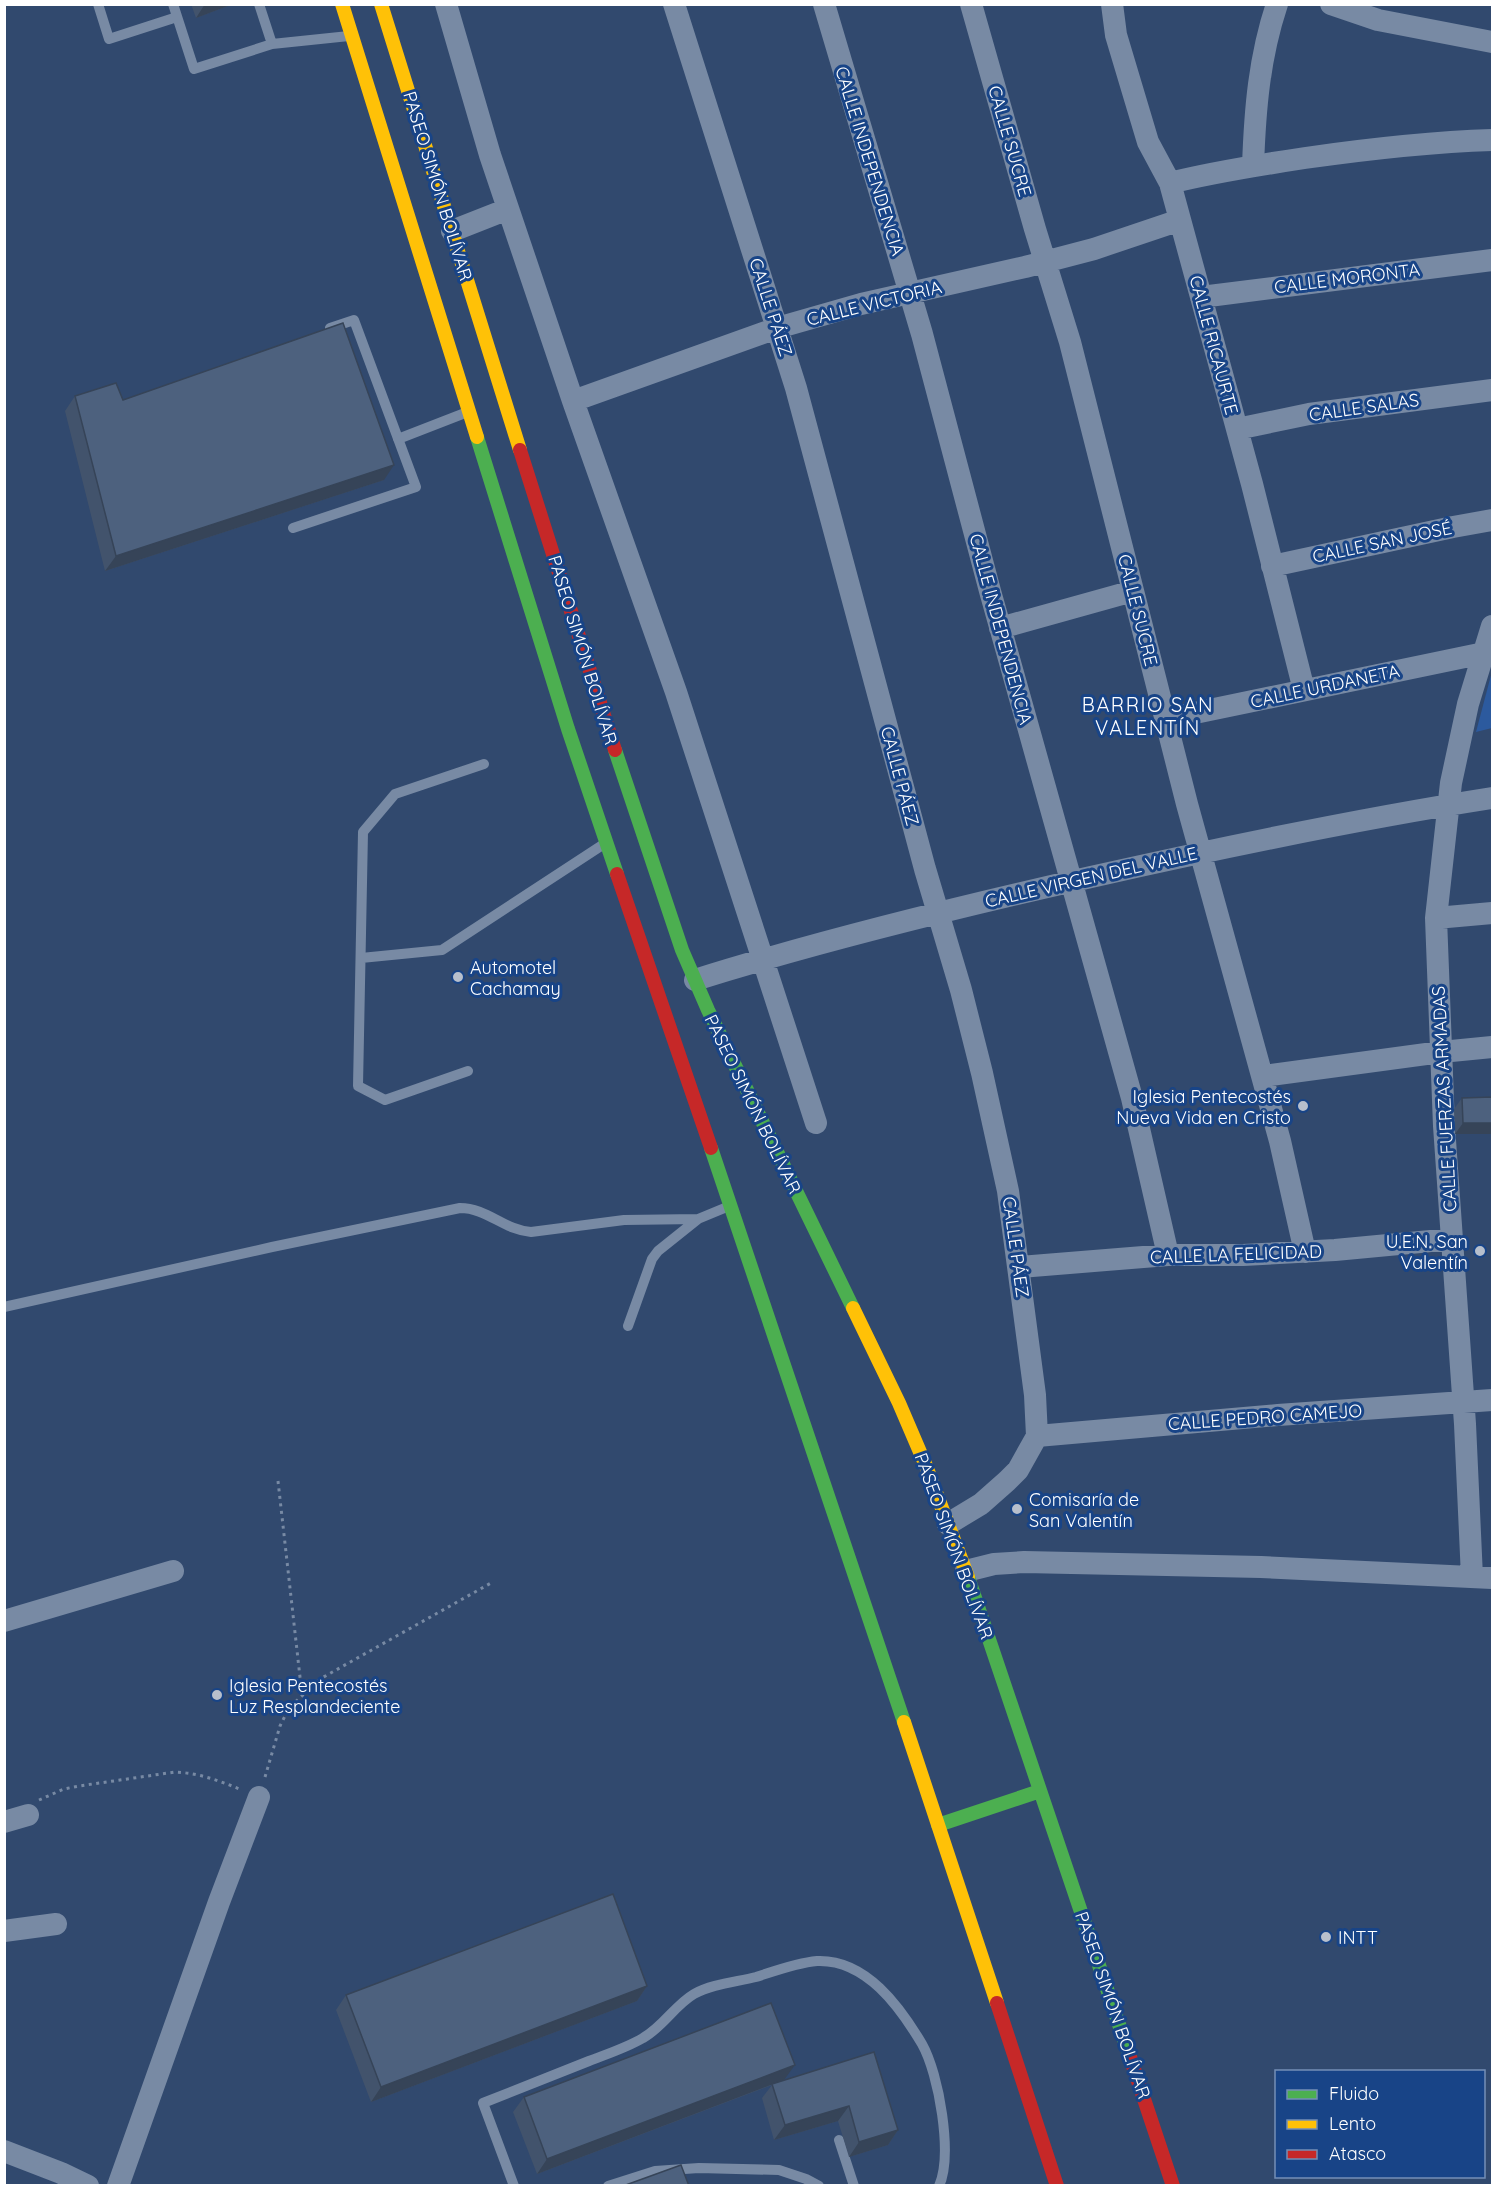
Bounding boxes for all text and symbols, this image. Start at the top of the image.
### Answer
street label: CALLE INDEPENDENCIA [830,64,910,259]
street label: CALLE SUCRE [983,83,1037,199]
street label: PASEO SIMÓN BOLÍVAR [398,89,478,283]
street label: CALLE PÁEZ [744,255,798,359]
street label: CALLE MORONTA [1273,258,1422,298]
street label: CALLE RICAURTE [1184,273,1244,417]
street label: CALLE VICTORIA [804,275,944,331]
street label: CALLE SALAS [1308,388,1420,426]
street label: CALLE SAN JOSÉ [1310,516,1454,568]
street label: CALLE INDEPENDENCIA [964,531,1038,727]
street label: CALLE SUCRE [1113,552,1163,668]
street label: PASEO SIMÓN BOLÍVAR [543,553,623,747]
street label: CALLE URDANETA [1248,659,1402,713]
district label: BARRIO SAN VALENTÍN [1082,692,1214,740]
street label: CALLE PÁEZ [876,724,924,828]
street label: CALLE VIRGEN DEL VALLE [983,841,1199,913]
place label: Automotel Cachamay [470,956,561,1000]
marker: Automotel Cachamay [451,970,465,984]
street label: CALLE FUERZAS ARMADAS [1427,985,1461,1213]
street label: PASEO SIMÓN BOLÍVAR [700,1011,806,1197]
place label: Iglesia Pentecostés Nueva Vida en Cristo [1116,1085,1291,1129]
marker: Iglesia Pentecostés Nueva Vida en Cristo [1296,1099,1310,1113]
street label: CALLE PÁEZ [998,1195,1034,1299]
place label: U.E.N. San Valentín [1386,1230,1468,1274]
street label: CALLE LA FELICIDAD [1150,1240,1322,1268]
marker: U.E.N. San Valentín [1473,1244,1487,1258]
street label: CALLE PEDRO CAMEJO [1167,1399,1363,1435]
street label: PASEO SIMÓN BOLÍVAR [910,1450,998,1642]
place label: Comisaría de San Valentín [1029,1488,1139,1532]
marker: Comisaría de San Valentín [1010,1502,1024,1516]
place label: Iglesia Pentecostés Luz Resplandeciente [229,1674,400,1718]
marker: Iglesia Pentecostés Luz Resplandeciente [210,1688,224,1702]
street label: PASEO SIMÓN BOLÍVAR [1070,1908,1156,2102]
place label: INTT [1338,1926,1378,1949]
marker: INTT [1319,1930,1333,1944]
legend [1275,2070,1485,2178]
text: Fluido [1329,2082,1379,2105]
text: Lento [1329,2112,1376,2135]
text: Atasco [1329,2142,1386,2165]

